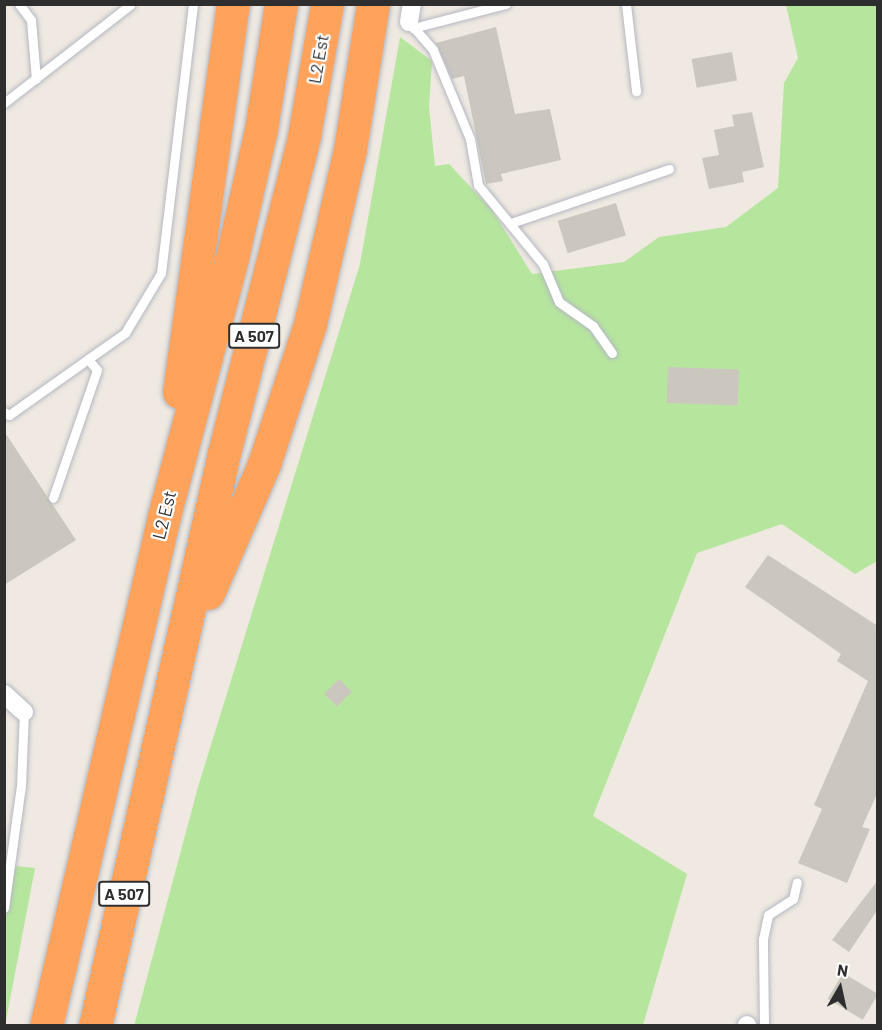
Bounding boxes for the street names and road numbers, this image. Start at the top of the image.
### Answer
street label: L2 Est [303,33,333,85]
road number: A 507 [227,323,281,349]
street label: L2 Est [148,488,180,542]
road number: A 507 [97,881,151,907]

